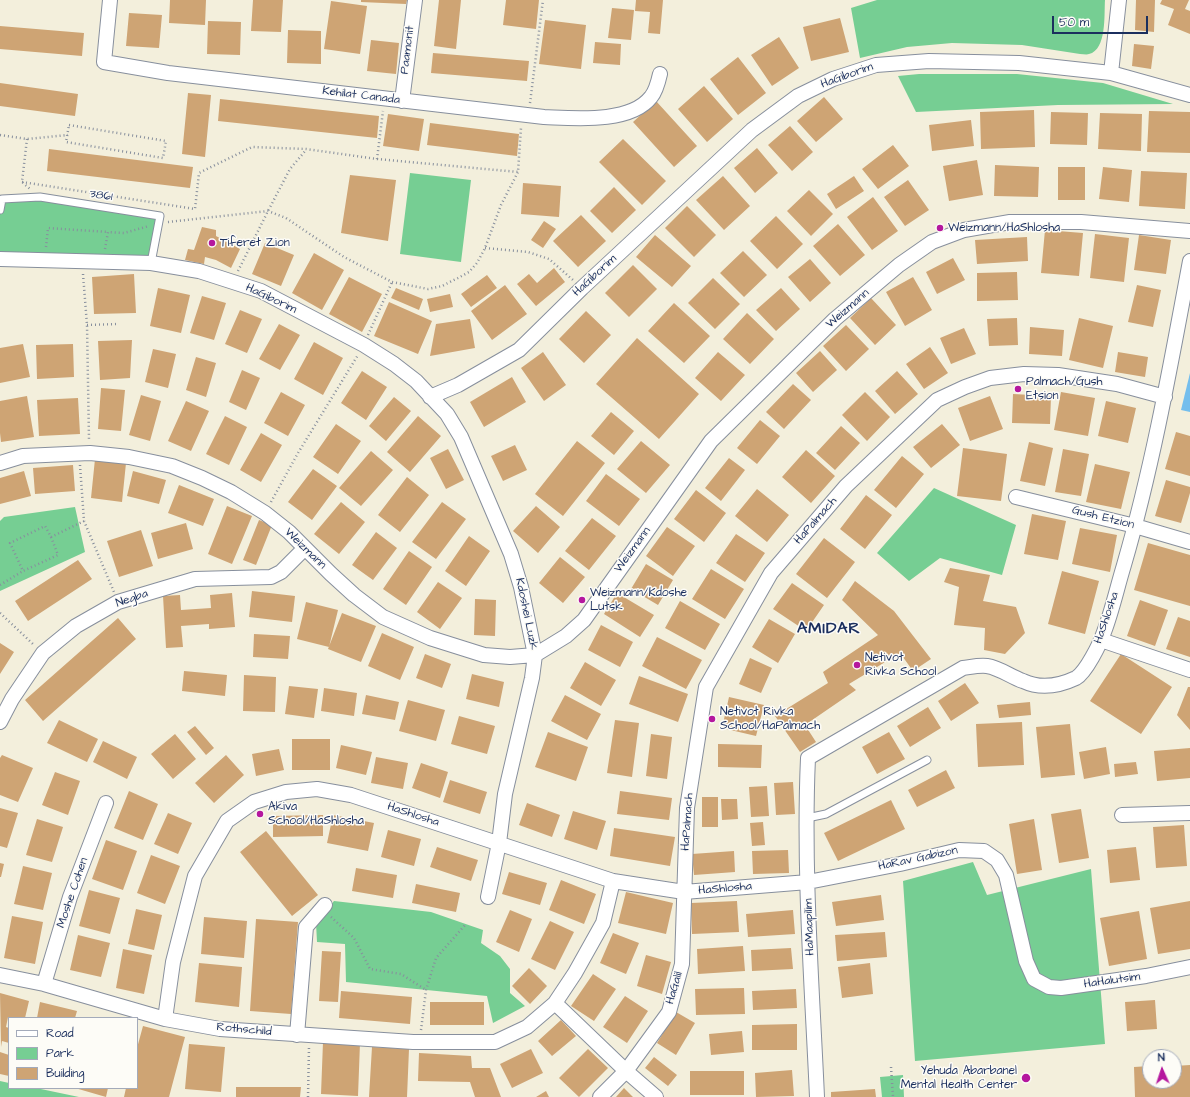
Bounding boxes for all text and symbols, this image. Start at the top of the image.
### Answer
scale bar [1054,8,1150,34]
text: 50 m [1059,14,1089,31]
street label: Paamonit [398,25,418,75]
street label: HaGiborim [819,60,875,92]
street label: Kehilat Canada [321,84,401,108]
street label: 3861 [89,187,113,205]
place label: Weizmann/HaShlosha [948,221,1060,235]
marker: Weizmann/HaShlosha [935,223,945,233]
place label: Tiferet Zion [220,236,290,250]
marker: Tiferet Zion [207,238,217,248]
street label: HaGiborim [570,252,620,300]
street label: HaGiborim [243,281,299,317]
street label: Weizmann [823,286,873,332]
place label: Palmach/Gush Etsion [1026,375,1102,403]
marker: Palmach/Gush Etsion [1013,384,1023,394]
street label: HaPalmach [792,494,840,548]
street label: Gush Etzion [1070,503,1136,533]
street label: Weizmann [612,524,654,576]
street label: Weizmann [281,525,329,573]
street label: Kdoshei Luzk [511,577,541,651]
place label: Weizmann/Kdoshe Lutsk [590,586,687,614]
street label: Negba [114,587,150,611]
street label: HaShlosha [1091,590,1123,646]
marker: Weizmann/Kdoshe Lutsk [577,595,587,605]
district label: AMIDAR [797,620,861,640]
place label: Netivot Rivka School [865,651,937,679]
marker: Netivot Rivka School [852,660,862,670]
place label: Netivot Rivka School/HaPalmach [720,705,820,733]
marker: Netivot Rivka School/HaPalmach [707,714,717,724]
street label: HaPalmach [679,793,697,851]
place label: Akiva School/HaShlosha [268,800,364,828]
street label: HaShlosha [385,800,441,830]
marker: Akiva School/HaShlosha [255,809,265,819]
street label: HaRav Gabizon [877,844,959,874]
street label: Moshe Cohen [54,856,92,930]
street label: HaShlosha [698,879,752,899]
street label: HaMaapilim [802,898,818,956]
street label: HaGalil [663,970,687,1006]
street label: HaHalutsim [1083,970,1141,992]
legend [8,1017,138,1089]
street label: Rothschild [216,1020,272,1040]
text: Road [46,1025,74,1042]
text: Park [46,1045,74,1062]
north arrow [1142,1049,1182,1089]
text: N [1158,1050,1165,1065]
place label: Yehuda Abarbanel Mental Health Center [901,1064,1017,1092]
text: Building [46,1065,84,1082]
marker: Yehuda Abarbanel Mental Health Center [1020,1072,1032,1084]

